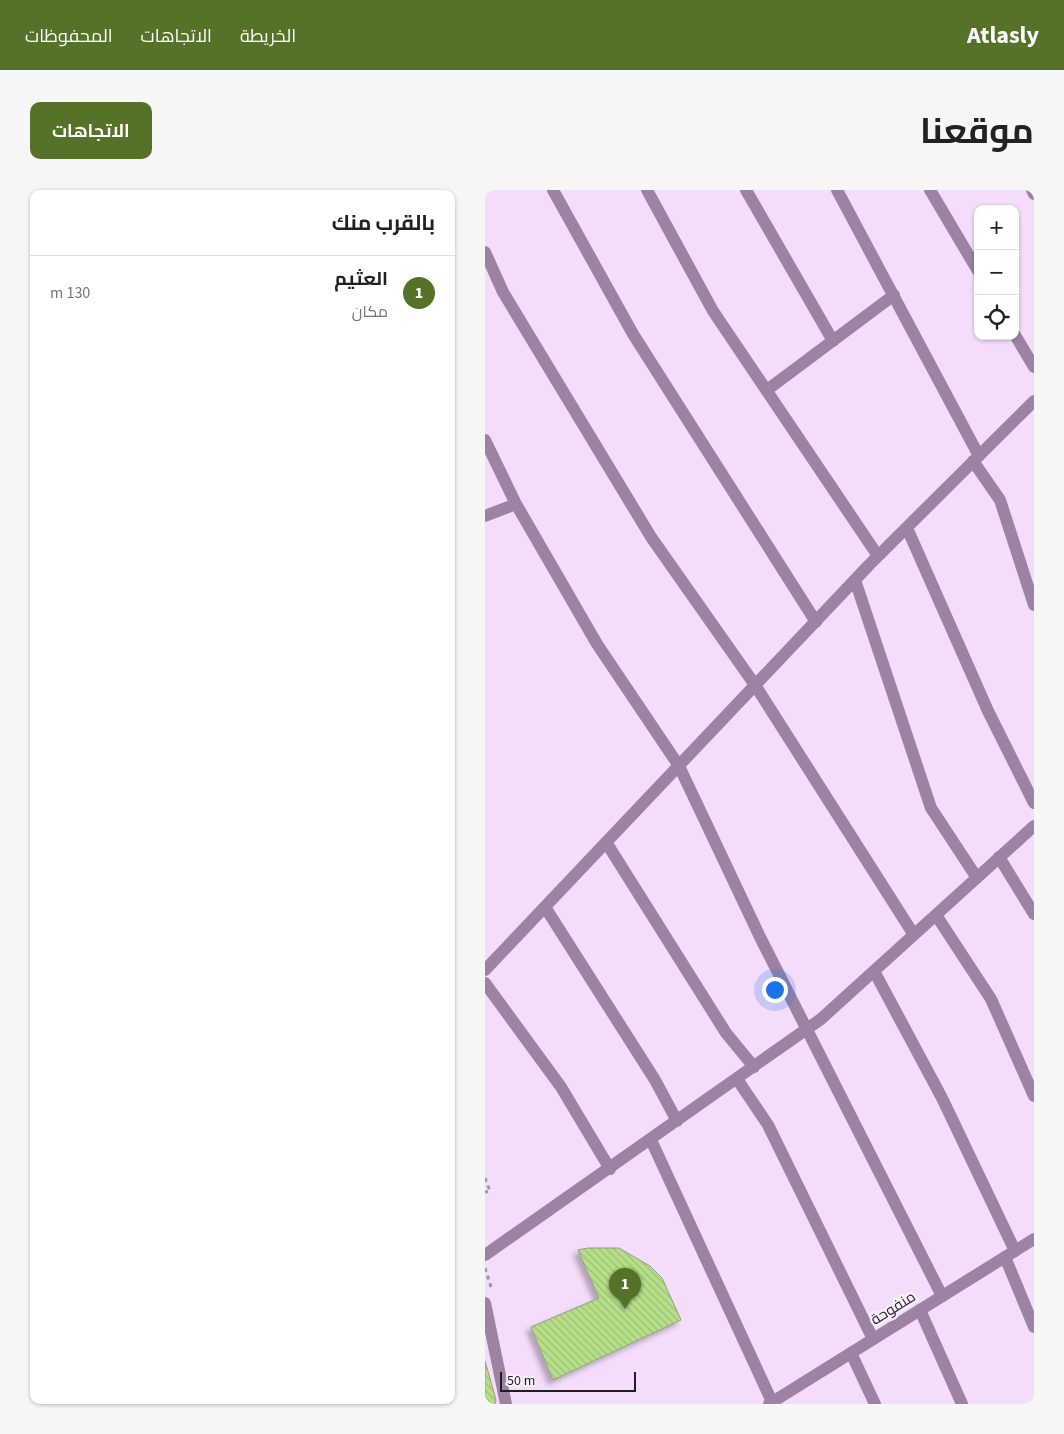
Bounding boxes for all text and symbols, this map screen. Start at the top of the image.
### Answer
text: Atlasly [967,18,1039,53]
text: المحفوظات [25,24,113,49]
text: الاتجاهات [141,24,212,49]
text: الخريطة [240,24,296,49]
button: الاتجاهات [30,102,152,159]
text: موقعنا [920,107,1034,157]
map controls [974,205,1019,340]
button: + [974,205,1019,250]
text: بالقرب منك [332,208,435,238]
button: − [974,250,1019,295]
text: العثيم [334,266,388,293]
text: 130 m [50,282,90,304]
text: 1 [415,282,423,304]
button: locate [974,295,1019,340]
text: مكان [352,301,388,323]
your location [762,977,788,1003]
pin: 1 [609,1268,641,1309]
street label: منفوحة [867,1286,920,1330]
scale bar [500,1369,636,1392]
text: 50 m [507,1371,535,1391]

